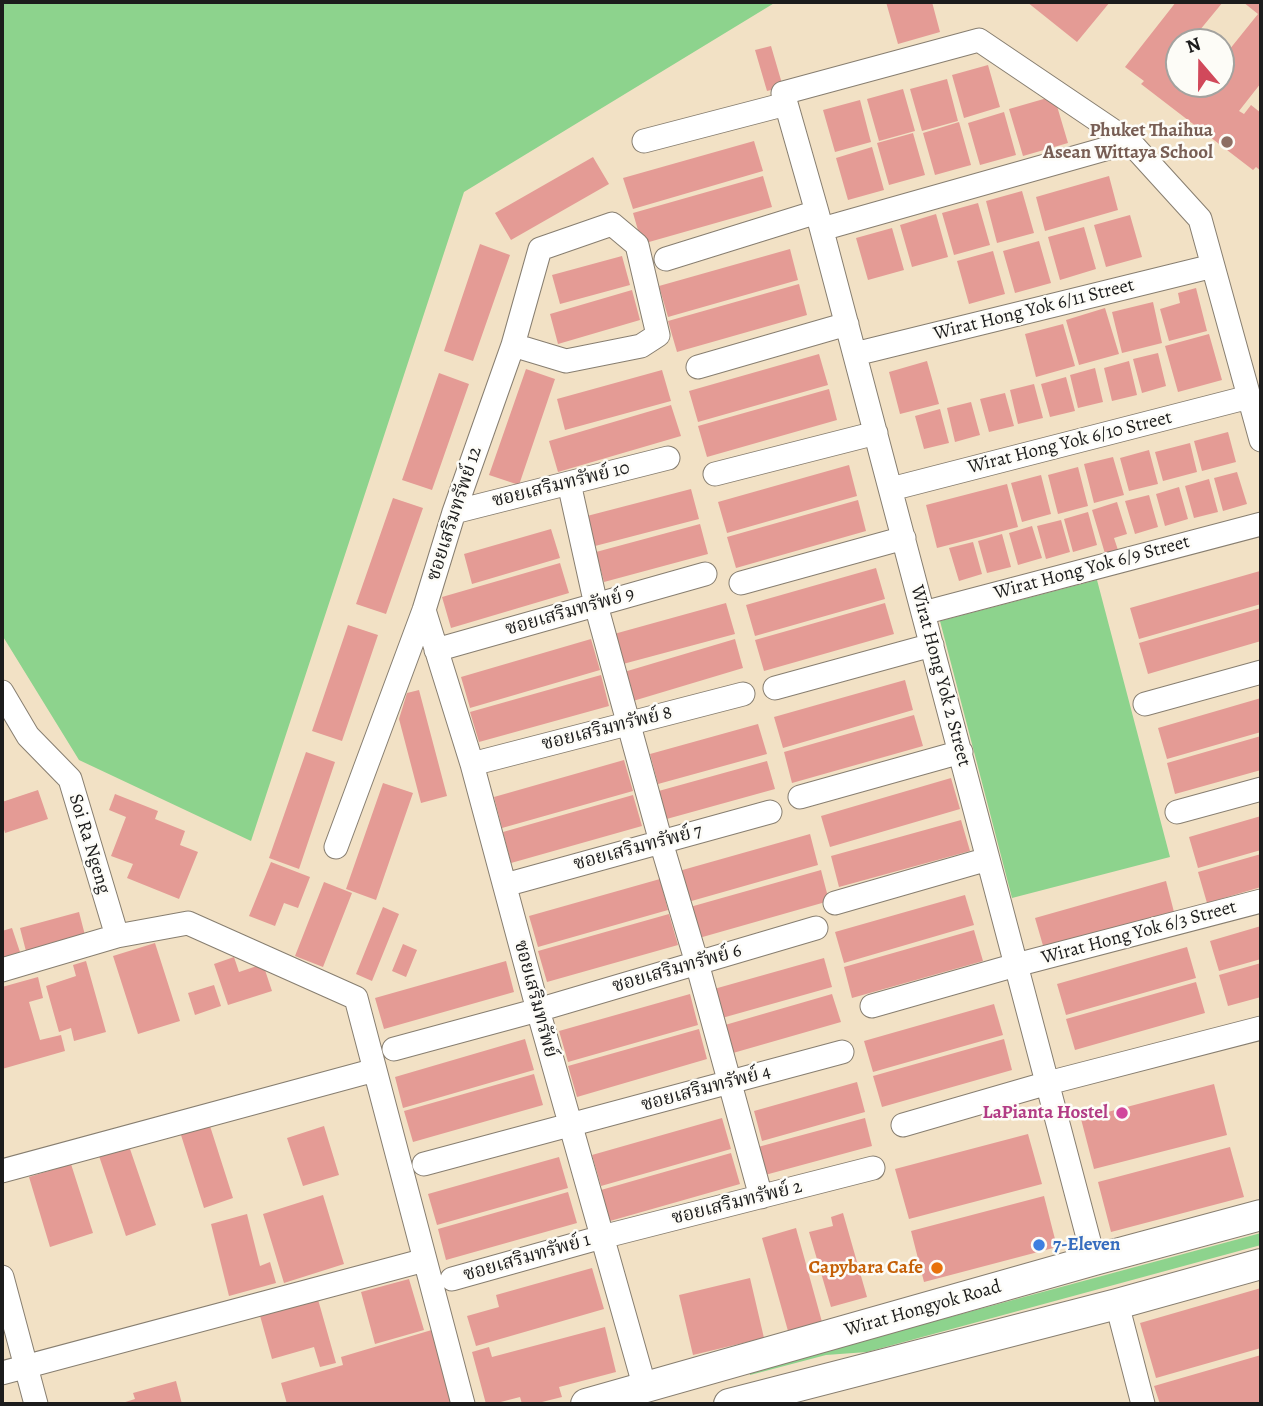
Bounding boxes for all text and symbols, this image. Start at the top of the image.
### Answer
north arrow [1165,28,1235,98]
text: N [1183,31,1204,60]
place label: Phuket Thaihua Asean Wittaya School [1043,120,1213,164]
marker: Phuket Thaihua Asean Wittaya School [1219,134,1235,150]
street label: Wirat Hong Yok 6/11 Street [931,274,1137,346]
street label: Wirat Hong Yok 6/10 Street [966,407,1174,479]
street label: ซอยเสริมทรัพย์ 12 [423,444,487,584]
street label: ซอยเสริมทรัพย์ 10 [490,457,632,513]
street label: Wirat Hong Yok 6/9 Street [992,531,1192,605]
street label: ซอยเสริมทรัพย์ 9 [503,583,637,641]
street label: Wirat Hong Yok 2 Street [905,583,975,769]
street label: ซอยเสริมทรัพย์ 8 [539,702,675,756]
street label: Soi Ra Ngeng [63,791,115,897]
street label: ซอยเสริมทรัพย์ 7 [571,820,705,876]
street label: Wirat Hong Yok 6/3 Street [1039,896,1239,970]
street label: ซอยเสริมทรัพย์ [508,938,562,1060]
street label: ซอยเสริมทรัพย์ 6 [610,940,744,998]
street label: ซอยเสริมทรัพย์ 4 [639,1061,773,1117]
place label: LaPianta Hostel [983,1102,1108,1124]
marker: LaPianta Hostel [1114,1105,1130,1121]
street label: ซอยเสริมทรัพย์ 2 [669,1176,805,1230]
street label: ซอยเสริมทรัพย์ 1 [461,1229,593,1287]
place label: 7-Eleven [1053,1234,1121,1256]
marker: 7-Eleven [1031,1237,1047,1253]
place label: Capybara Cafe [808,1257,923,1279]
marker: Capybara Cafe [929,1260,945,1276]
street label: Wirat Hongyok Road [842,1276,1004,1342]

